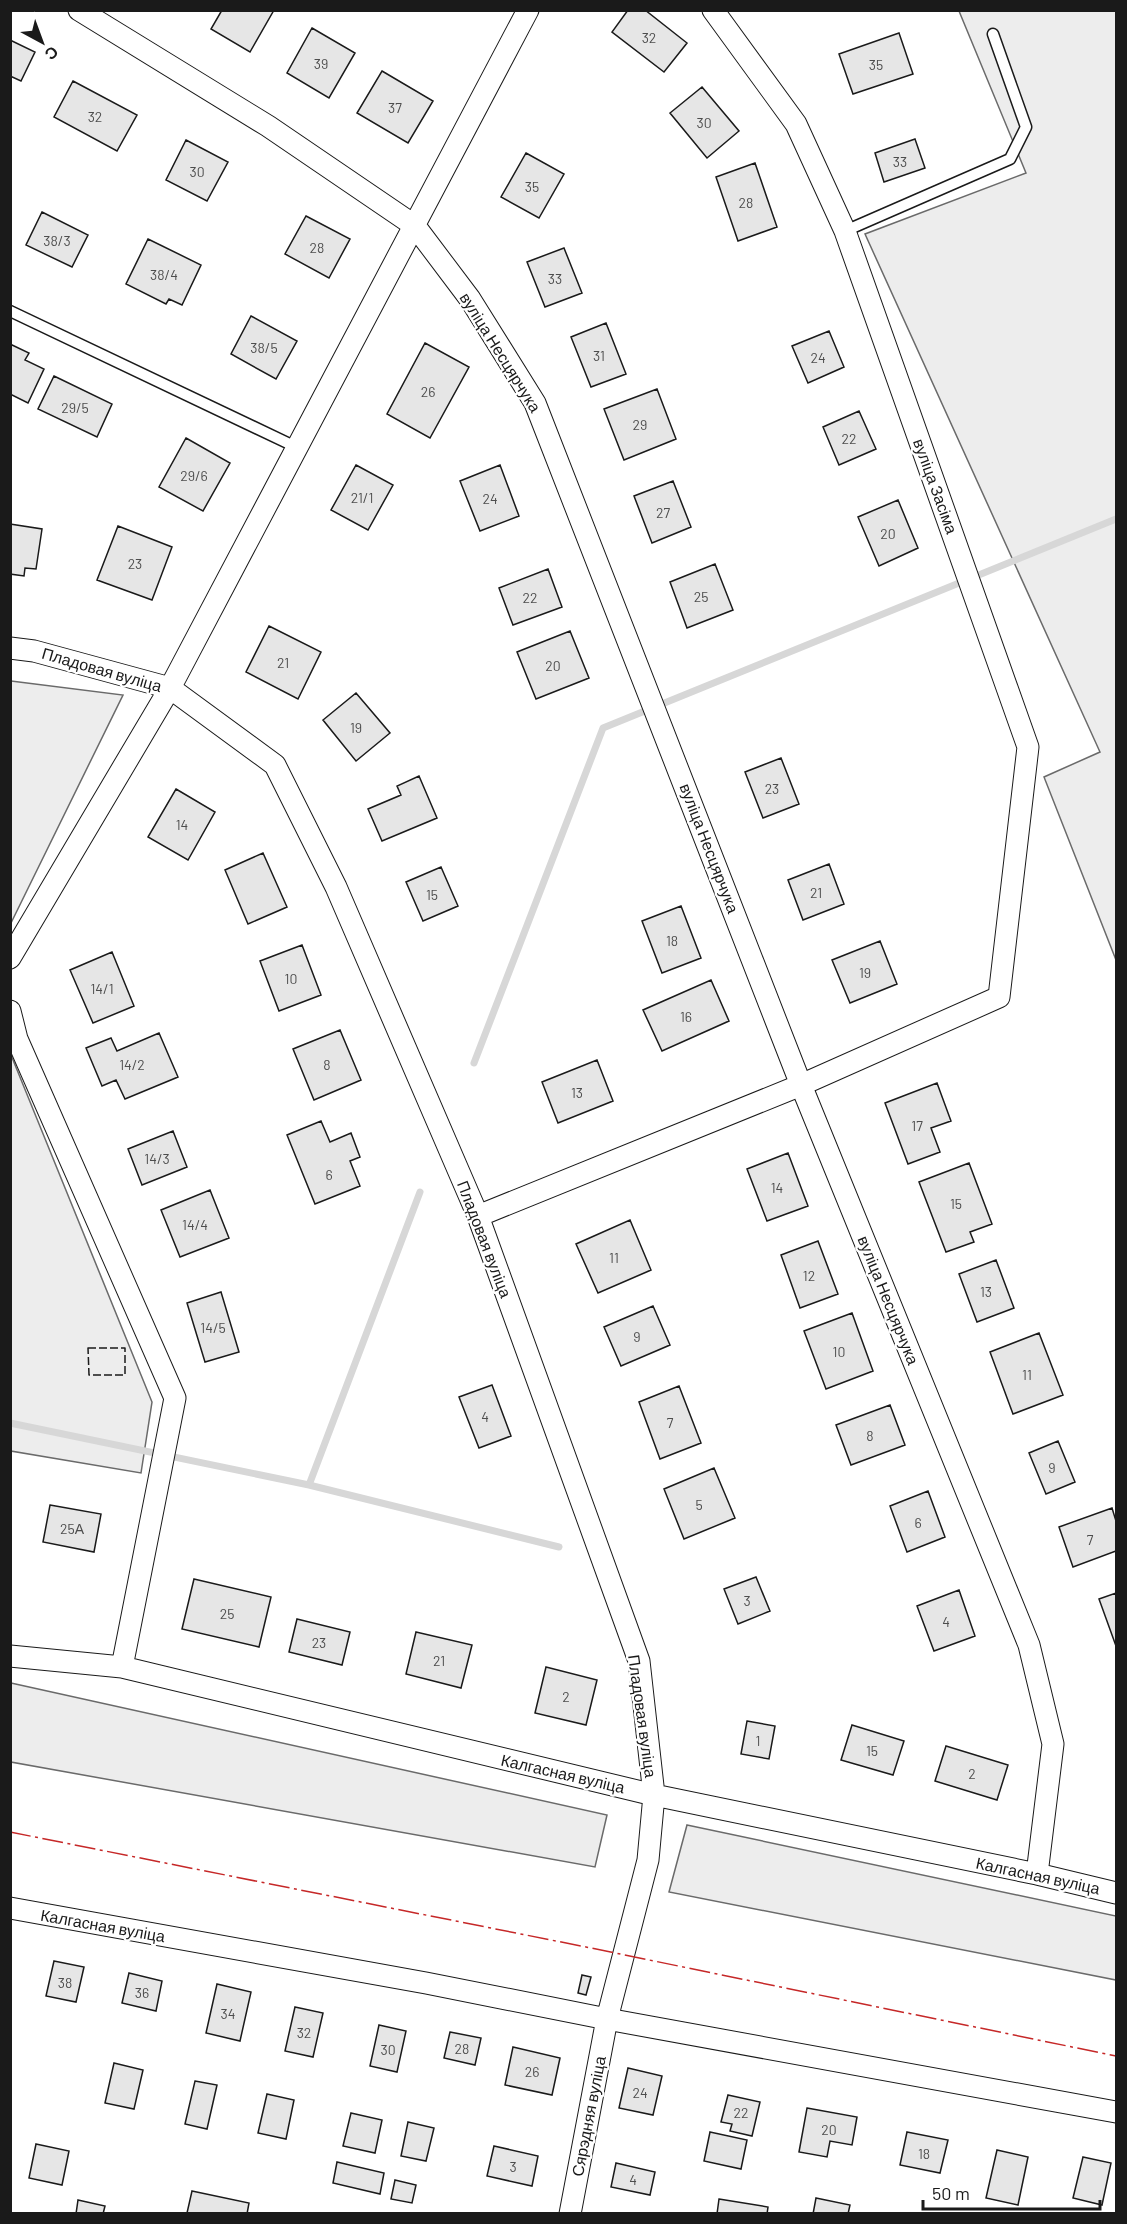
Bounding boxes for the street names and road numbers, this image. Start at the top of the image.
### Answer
street label: вуліца Несцярчука [457,289,546,415]
street label: вуліца Засіма [910,436,962,536]
street label: Пладовая вуліца [40,643,164,695]
street label: вуліца Несцярчука [677,780,744,916]
street label: Пладовая вуліца [454,1178,516,1300]
street label: вуліца Несцярчука [854,1233,924,1367]
street label: Пладовая вуліца [625,1653,661,1779]
street label: Калгасная вуліца [499,1750,627,1796]
street label: Калгасная вуліца [974,1853,1102,1897]
street label: Калгасная вуліца [39,1905,167,1945]
street label: Сярэдняя вуліца [567,2054,609,2178]

